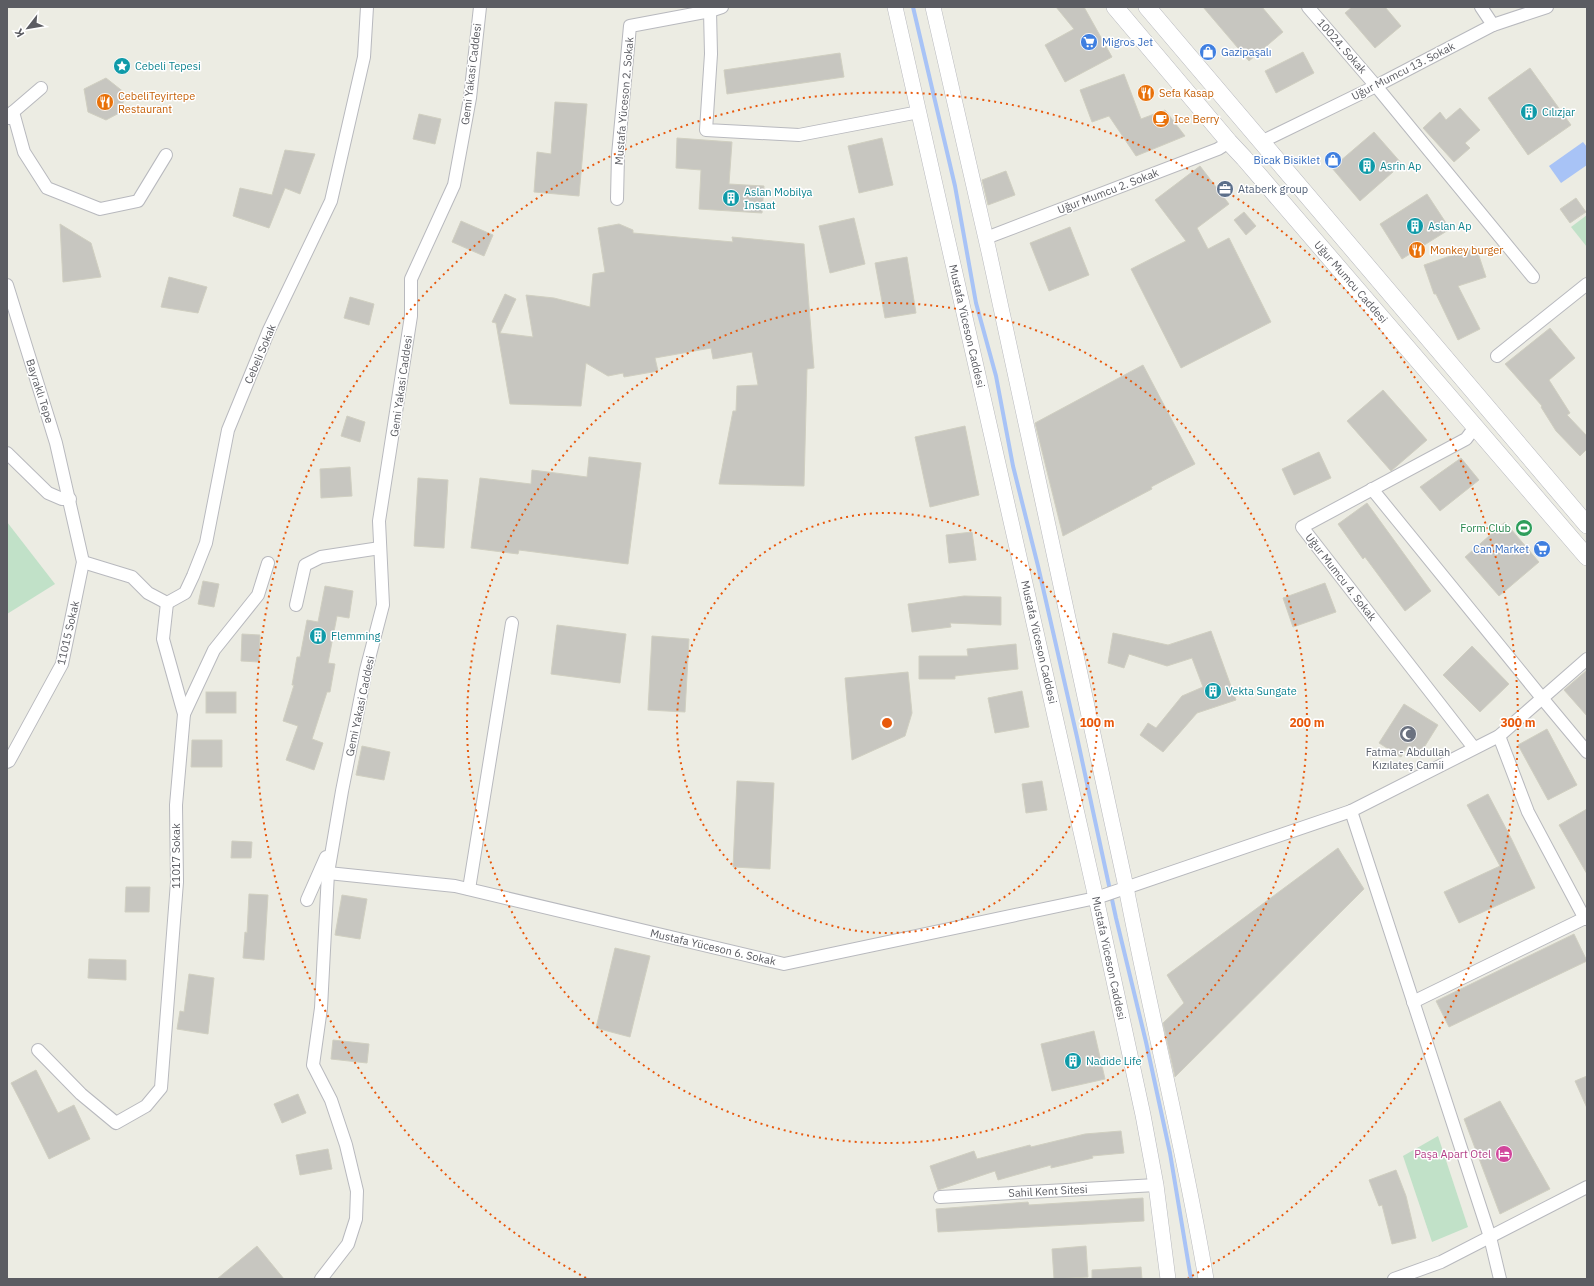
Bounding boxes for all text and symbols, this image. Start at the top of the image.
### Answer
north arrow [8,8,48,48]
street label: 10024. Sokak [1314,16,1370,77]
street label: Gemi Yakasi Caddesi [458,22,484,126]
text: K [11,26,27,40]
supermarket icon: Migros Jet [1079,32,1099,52]
place label: Migros Jet [1102,35,1153,49]
street label: Mustafa Yüceson 2. Sokak [611,36,637,166]
street label: Uğur Mumcu 13. Sokak [1349,39,1457,103]
shop icon: Gazipaşalı [1198,42,1218,62]
place label: Gazipaşalı [1221,45,1272,59]
place icon: Cebeli Tepesi [112,56,132,76]
place label: Cebeli Tepesi [135,59,201,73]
restaurant icon: Sefa Kasap [1136,83,1156,103]
place label: Sefa Kasap [1159,86,1214,100]
place label: CebeliTeyirtepe Restaurant [118,89,195,116]
restaurant icon: CebeliTeyirtepe Restaurant [95,92,115,112]
building icon: Cılızjar [1519,102,1539,122]
place label: Cılızjar [1542,105,1575,119]
cafe icon: Ice Berry [1151,109,1171,129]
place label: Ice Berry [1174,112,1220,126]
shop icon: Bicak Bisiklet [1323,150,1343,170]
place label: Bicak Bisiklet [1254,153,1320,167]
building icon: Asrin Ap [1357,156,1377,176]
place label: Asrin Ap [1380,159,1421,173]
street label: Uğur Mumcu 2. Sokak [1055,165,1161,217]
office icon: Ataberk group [1215,179,1235,199]
place label: Ataberk group [1238,182,1308,196]
place label: Aslan Mobilya Insaat [744,185,813,212]
building icon: Aslan Mobilya Insaat [721,188,741,208]
building icon: Aslan Ap [1405,216,1425,236]
place label: Aslan Ap [1428,219,1472,233]
street label: Uğur Mumcu Caddesi [1311,238,1391,326]
restaurant icon: Monkey burger [1407,240,1427,260]
place label: Monkey burger [1430,243,1503,257]
street label: Mustafa Yüceson Caddesi [946,263,988,389]
street label: Cebeli Sokak [241,322,279,386]
street label: Gemi Yakasi Caddesi [387,334,415,438]
street label: Bayraklı Tepe [23,357,57,425]
sports icon: Form Club [1514,518,1534,538]
place label: Form Club [1460,521,1511,535]
street label: Uğur Mumcu 4. Sokak [1302,530,1380,624]
supermarket icon: Can Market [1532,539,1552,559]
place label: Can Market [1473,542,1529,556]
street label: Mustafa Yüceson Caddesi [1018,579,1060,705]
street label: 11015 Sokak [54,599,82,667]
building icon: Flemming [308,626,328,646]
place label: Flemming [331,629,380,643]
street label: Gemi Yakasi Caddesi [343,654,377,758]
building icon: Vekta Sungate [1203,681,1223,701]
place label: Vekta Sungate [1226,684,1297,698]
text: 100 m [1079,715,1115,730]
text: 200 m [1289,715,1325,730]
text: 300 m [1500,715,1536,730]
centre of rings [880,716,894,730]
mosque icon: Fatma - Abdullah Kızılateş Camii [1398,724,1418,744]
place label: Fatma - Abdullah Kızılateş Camii [1366,745,1450,772]
street label: 11017 Sokak [169,823,183,889]
street label: Mustafa Yüceson Caddesi [1089,895,1129,1021]
street label: Mustafa Yüceson 6. Sokak [649,926,777,968]
building icon: Nadide Life [1063,1051,1083,1071]
place label: Nadide Life [1086,1054,1142,1068]
hotel icon: Paşa Apart Otel [1494,1144,1514,1164]
place label: Paşa Apart Otel [1414,1147,1491,1161]
street label: Sahil Kent Sitesi [1008,1182,1088,1200]

